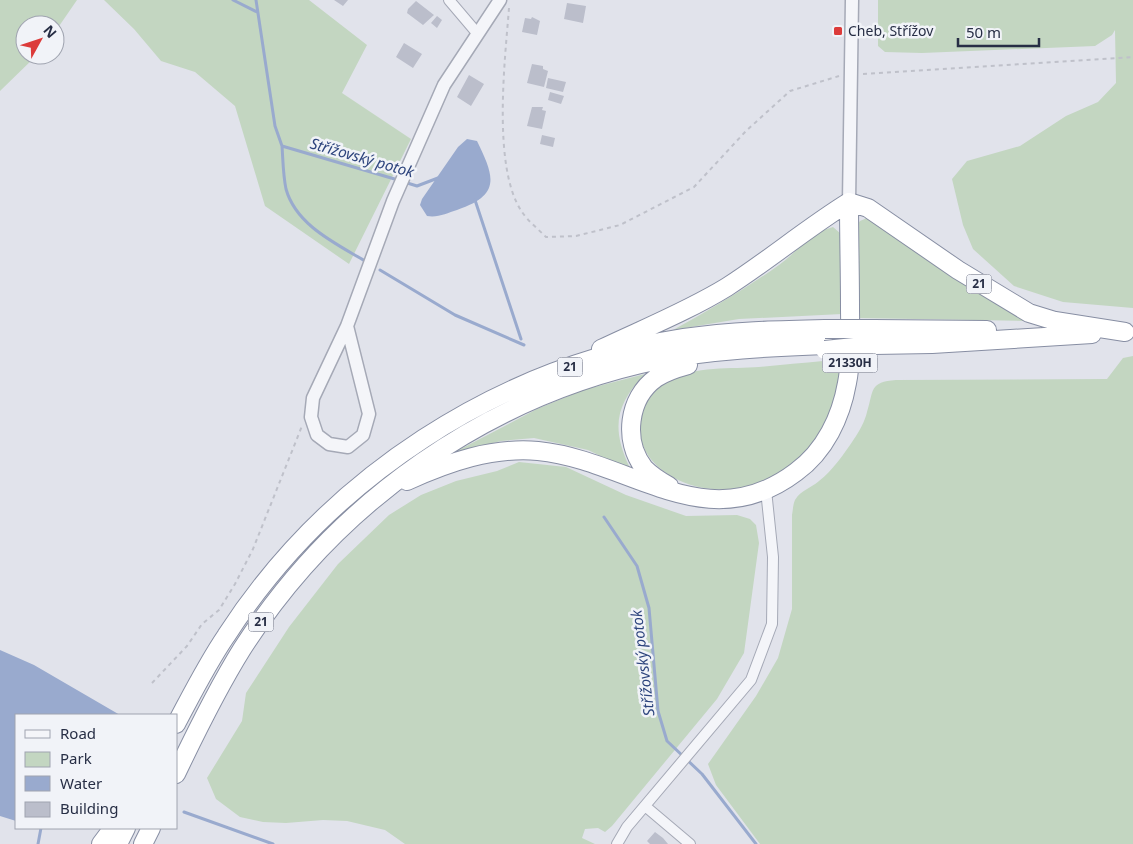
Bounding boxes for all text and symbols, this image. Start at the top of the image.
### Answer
north arrow [15,15,65,65]
scale bar [958,15,1039,47]
text: N [39,21,61,42]
place label: Cheb, Střížov [848,21,934,40]
text: 50 m [966,22,1001,42]
marker: Cheb, Střížov [832,25,844,37]
water label: Střížovský potok [308,133,417,182]
road number: 21 [966,274,992,294]
road number: 21330H [822,353,878,372]
road number: 21 [558,358,582,377]
water label: Střížovský potok [625,608,658,717]
road number: 21 [248,612,274,632]
legend [15,714,178,829]
text: Road [60,723,96,743]
text: Park [60,748,92,768]
text: Water [60,773,102,793]
text: Building [60,798,118,818]

